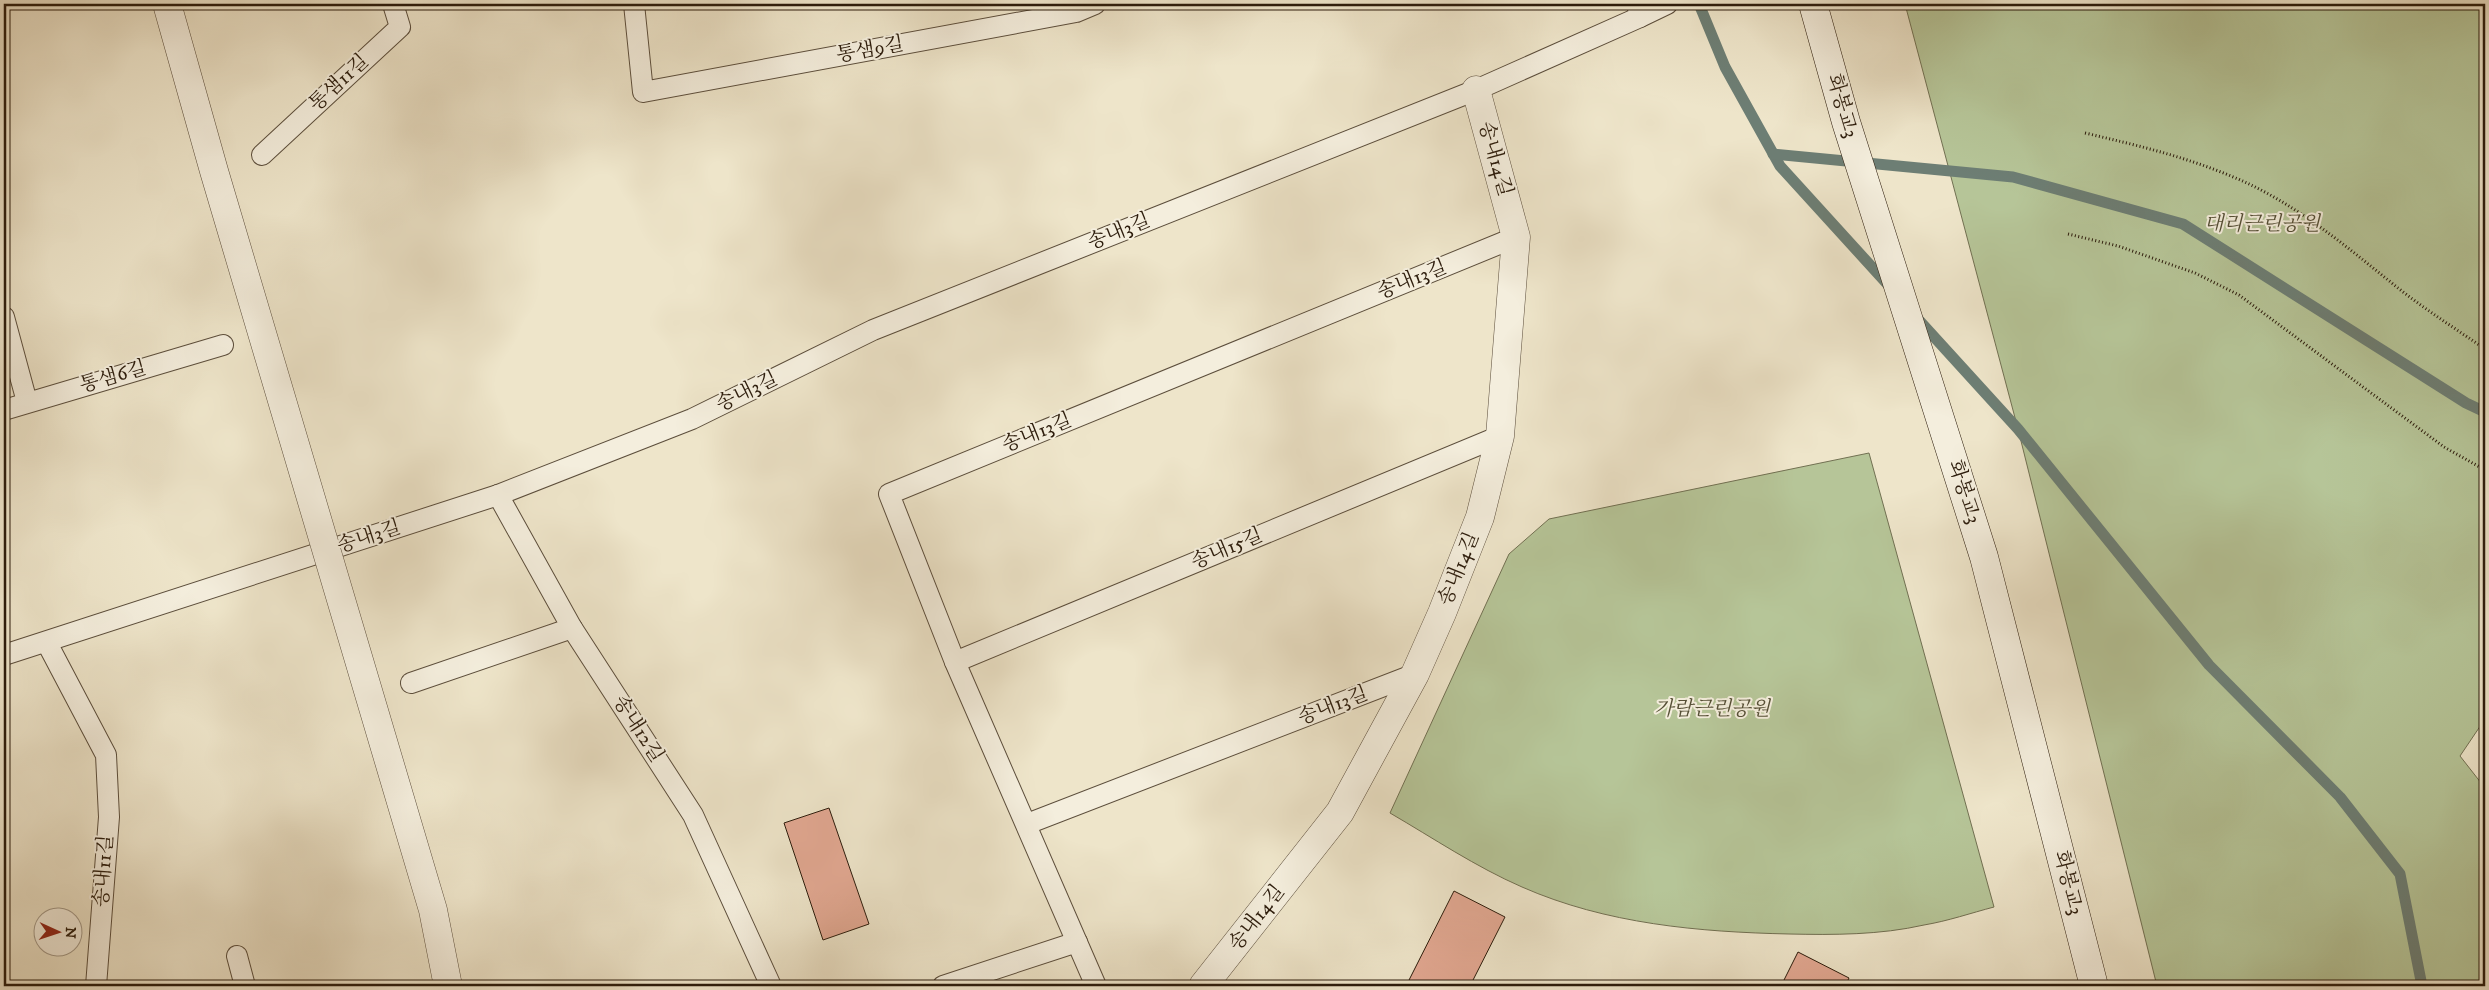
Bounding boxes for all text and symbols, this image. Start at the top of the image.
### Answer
street label: 통샘9길 [834,32,906,68]
street label: 통샘11길 [304,49,374,117]
street label: 화봉교3 [1821,71,1863,141]
street label: 송내14길 [1472,119,1518,199]
street label: 송내3길 [1084,208,1154,256]
park label: 대리근린공원 [2204,212,2322,237]
street label: 송내13길 [1374,255,1450,305]
street label: 통샘6길 [77,356,149,398]
street label: 송내3길 [712,366,782,418]
street label: 송내13길 [999,408,1075,458]
street label: 화봉교3 [1942,457,1986,527]
street label: 송내3길 [334,515,404,559]
street label: 송내15길 [1188,523,1266,575]
street label: 송내14길 [1433,529,1485,609]
street label: 송내13길 [1295,681,1371,731]
street label: 송내12길 [607,691,669,767]
park label: 가람근린공원 [1654,697,1772,722]
street label: 송내11길 [89,834,119,908]
street label: 화봉교3 [2048,848,2088,918]
street label: 송내14길 [1223,880,1291,956]
north arrow [32,908,82,958]
text: N [61,926,79,939]

